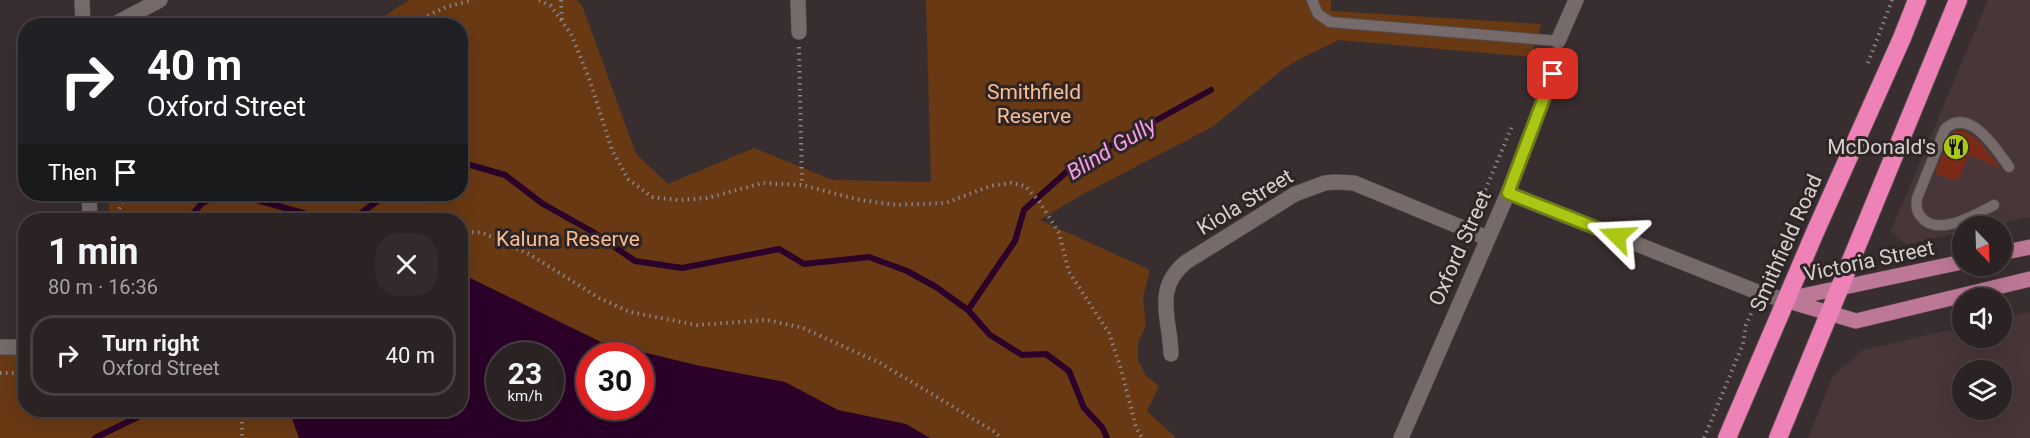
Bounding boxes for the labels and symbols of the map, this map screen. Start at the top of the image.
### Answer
pin [1527,48,1578,99]
park label: Smithfield Reserve [987,80,1081,128]
water label: Blind Gully [1062,112,1161,185]
restaurant icon: McDonald's [1941,132,1971,162]
place label: McDonald's [1827,135,1936,159]
street label: Kiola Street [1193,164,1297,240]
street label: Smithfield Road [1745,171,1827,315]
street label: Oxford Street [1424,187,1496,309]
position arrow [1585,204,1649,268]
north arrow [1952,216,2012,276]
park label: Kaluna Reserve [496,227,640,251]
street label: Victoria Street [1802,235,1936,286]
speed limit sign: 30 [576,342,654,420]

